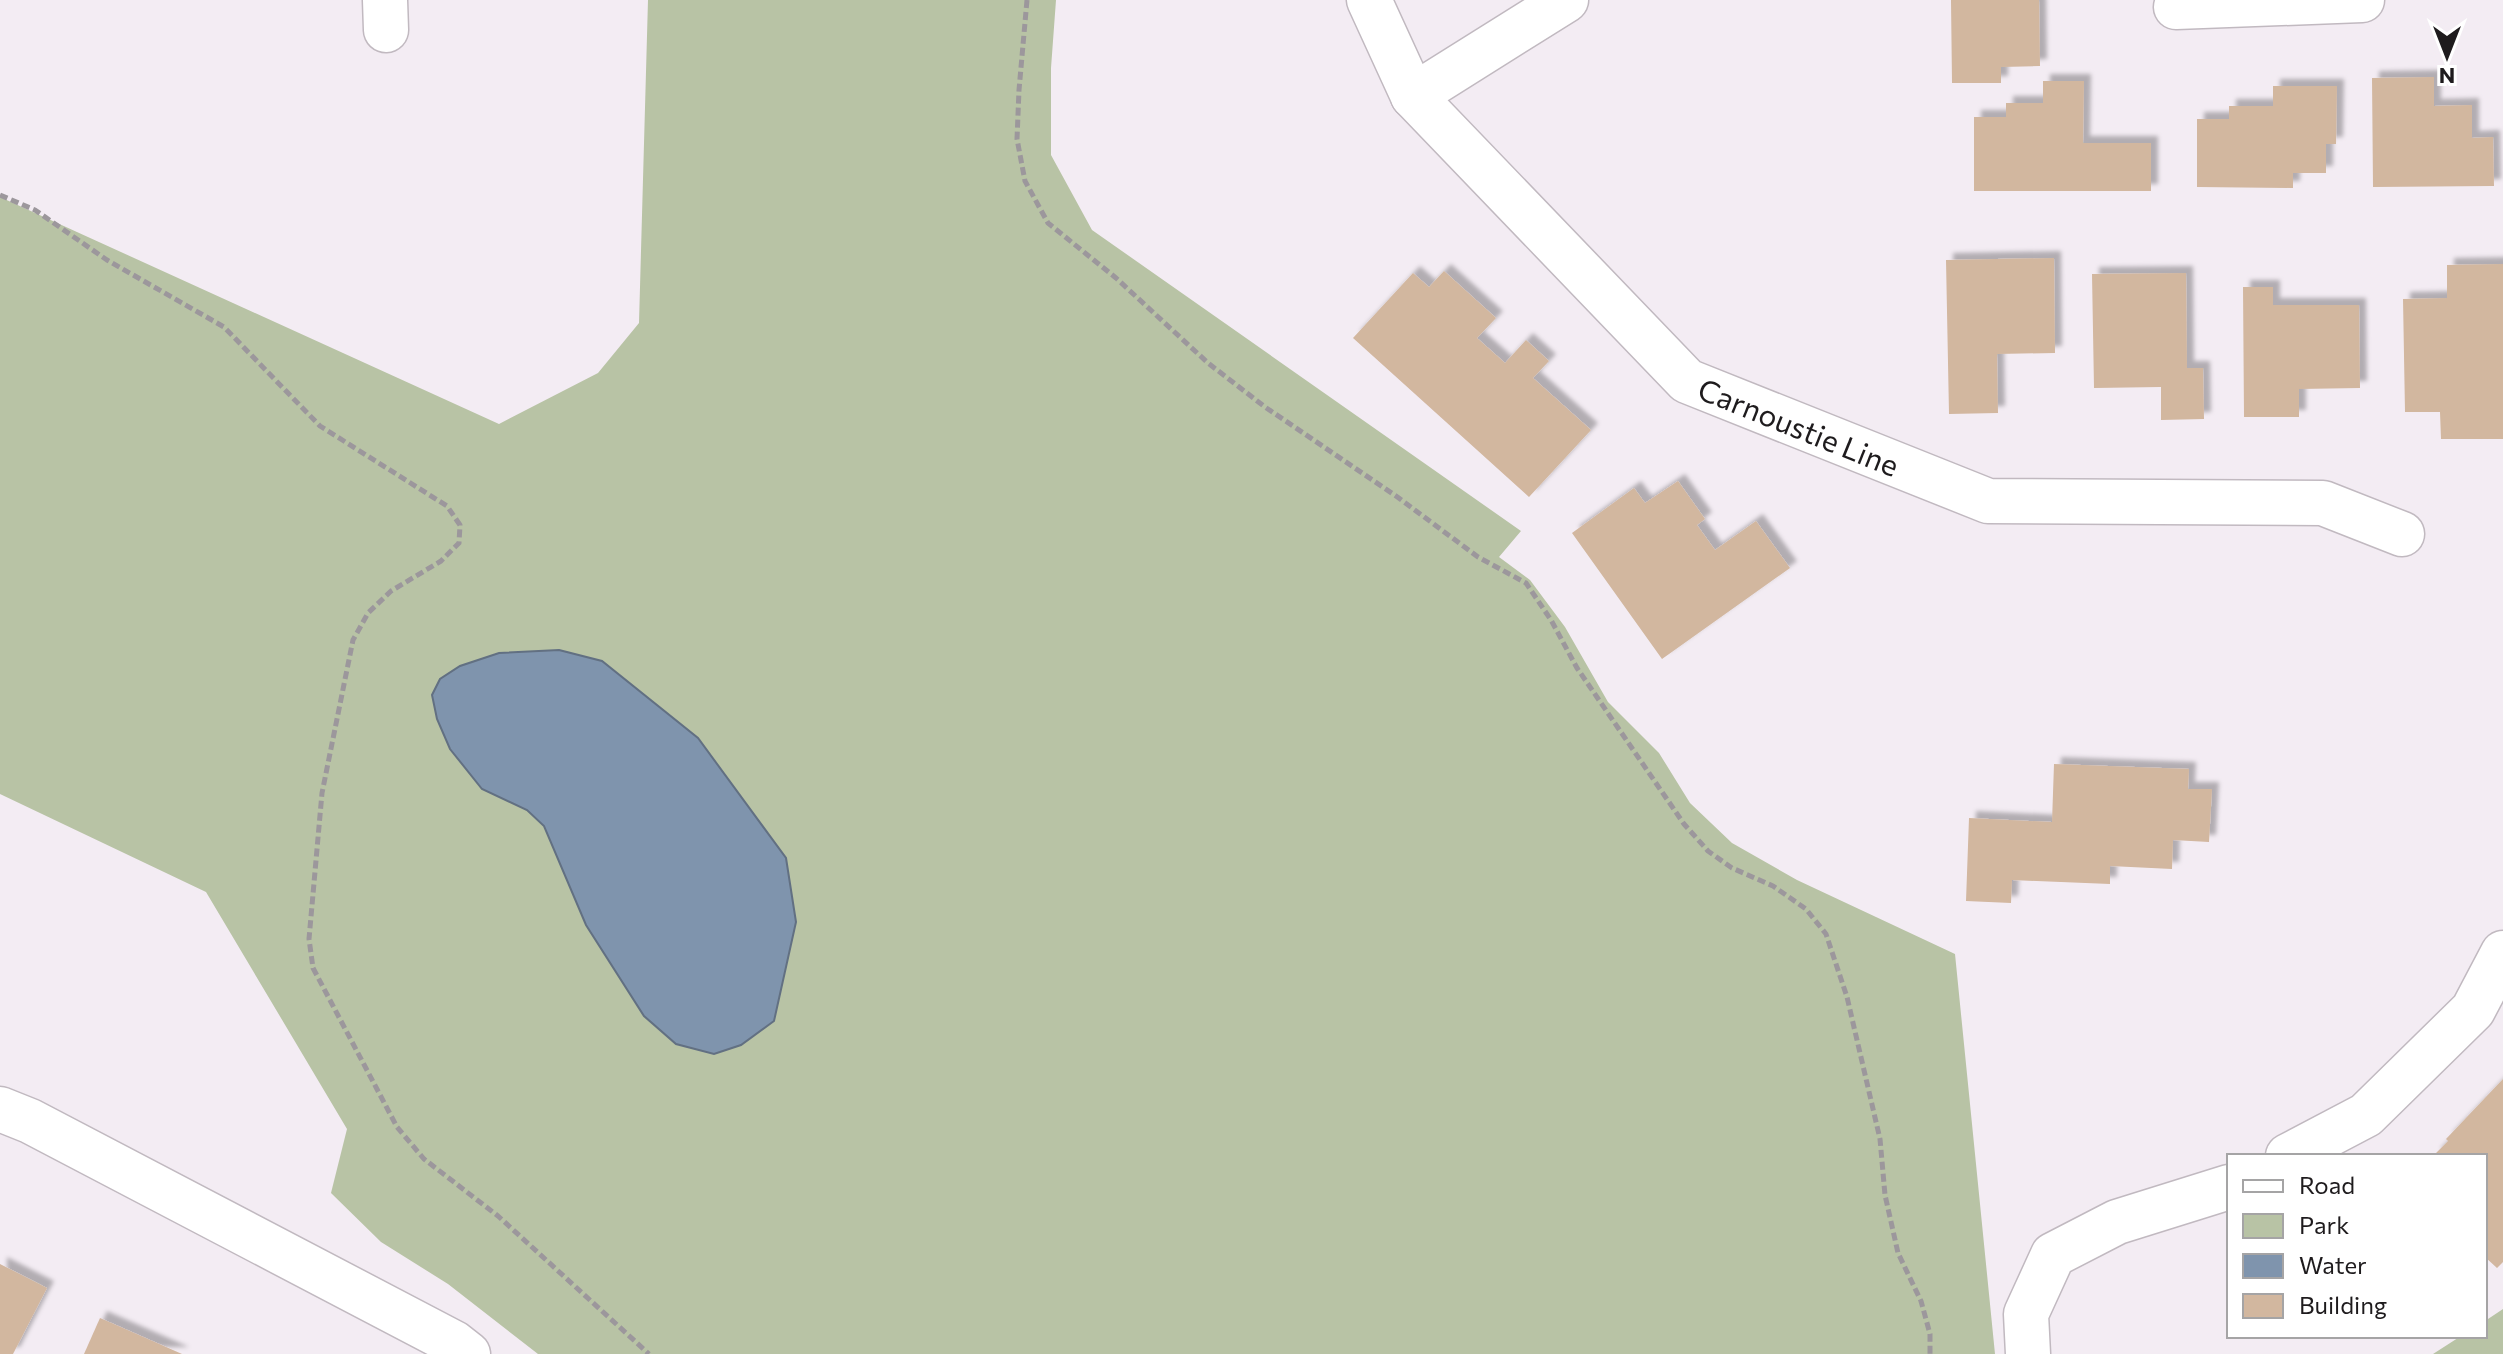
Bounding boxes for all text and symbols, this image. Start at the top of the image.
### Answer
north arrow [2407,16,2487,96]
text: N [2439,63,2455,90]
street label: Carnoustie Line [1693,369,1905,483]
legend [2227,1154,2487,1338]
text: Road [2299,1170,2355,1199]
text: Park [2299,1210,2349,1239]
text: Water [2299,1250,2367,1279]
text: Building [2299,1290,2387,1319]

